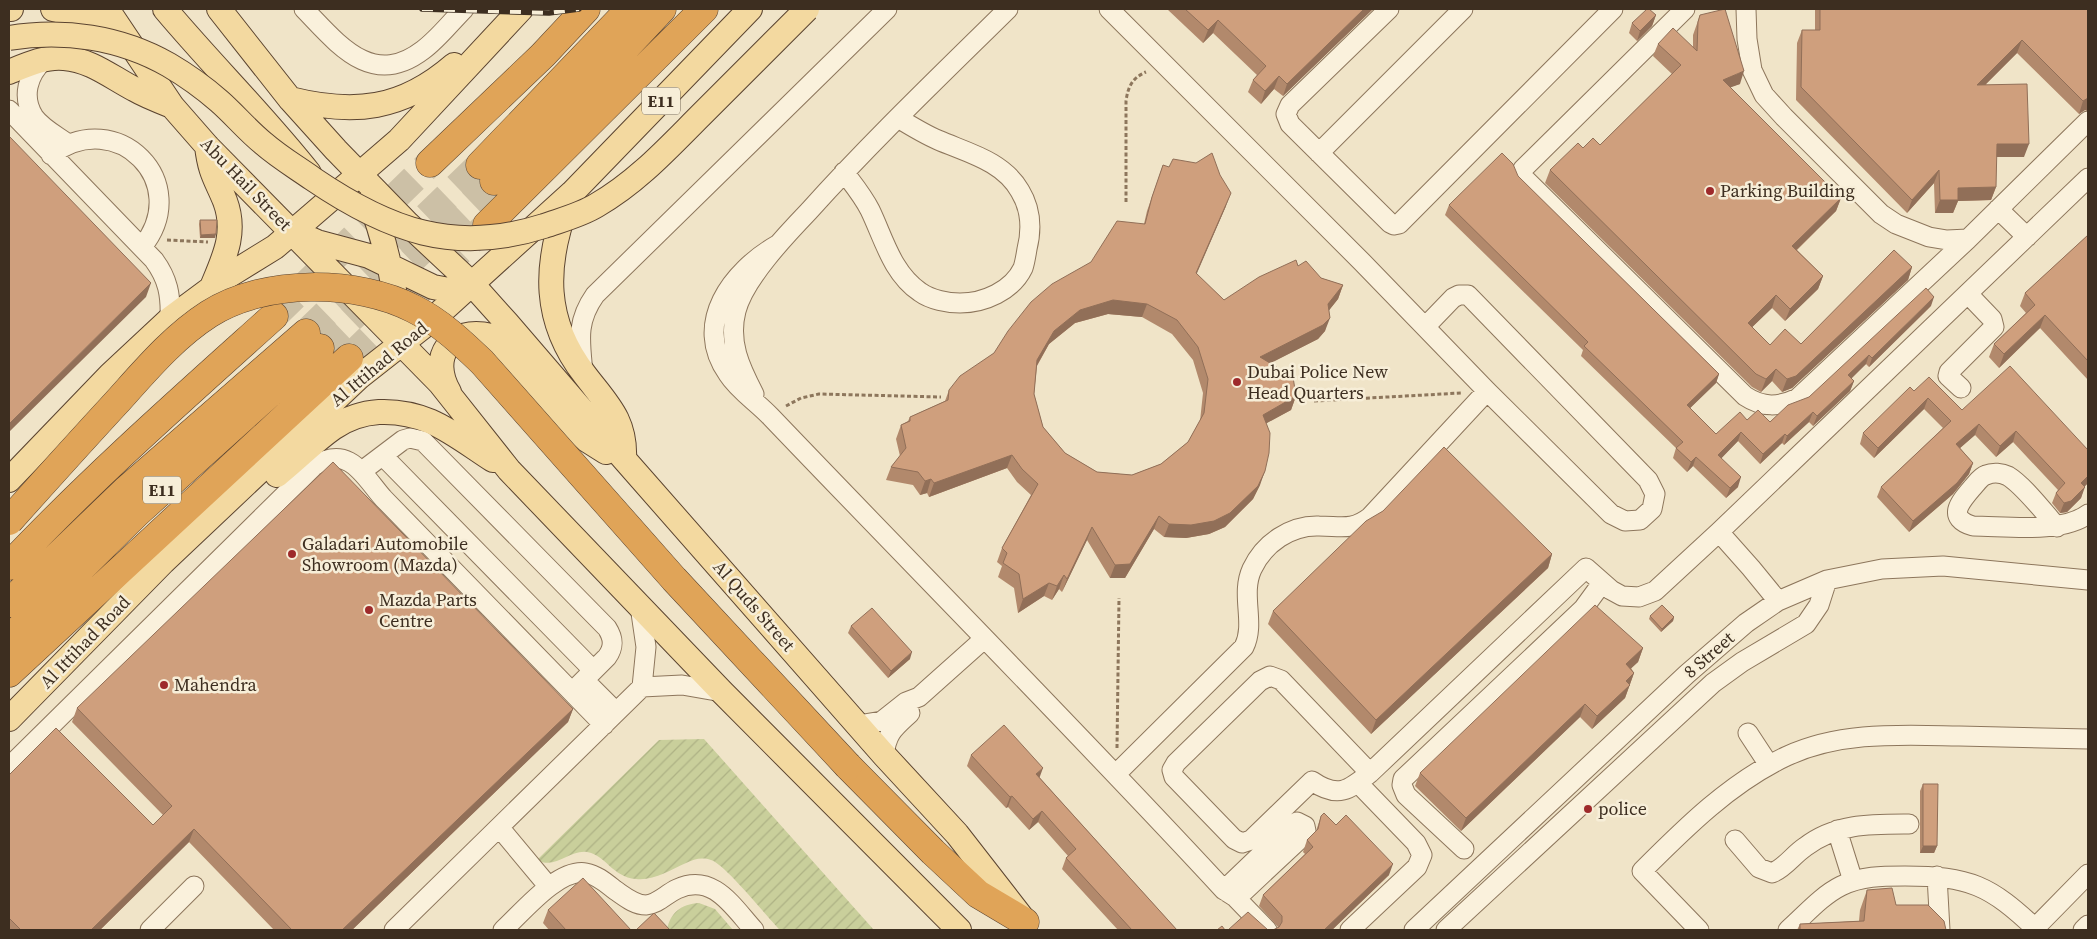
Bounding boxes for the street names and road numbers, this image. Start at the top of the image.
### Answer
road number: E11 [642,88,680,114]
street label: Abu Hail Street [195,131,298,236]
street label: Al Ittihad Road [325,315,433,412]
road number: E11 [143,476,181,504]
street label: Al Quds Street [708,555,801,657]
street label: Al Ittihad Road [34,590,135,694]
street label: 8 Street [1678,626,1740,684]

